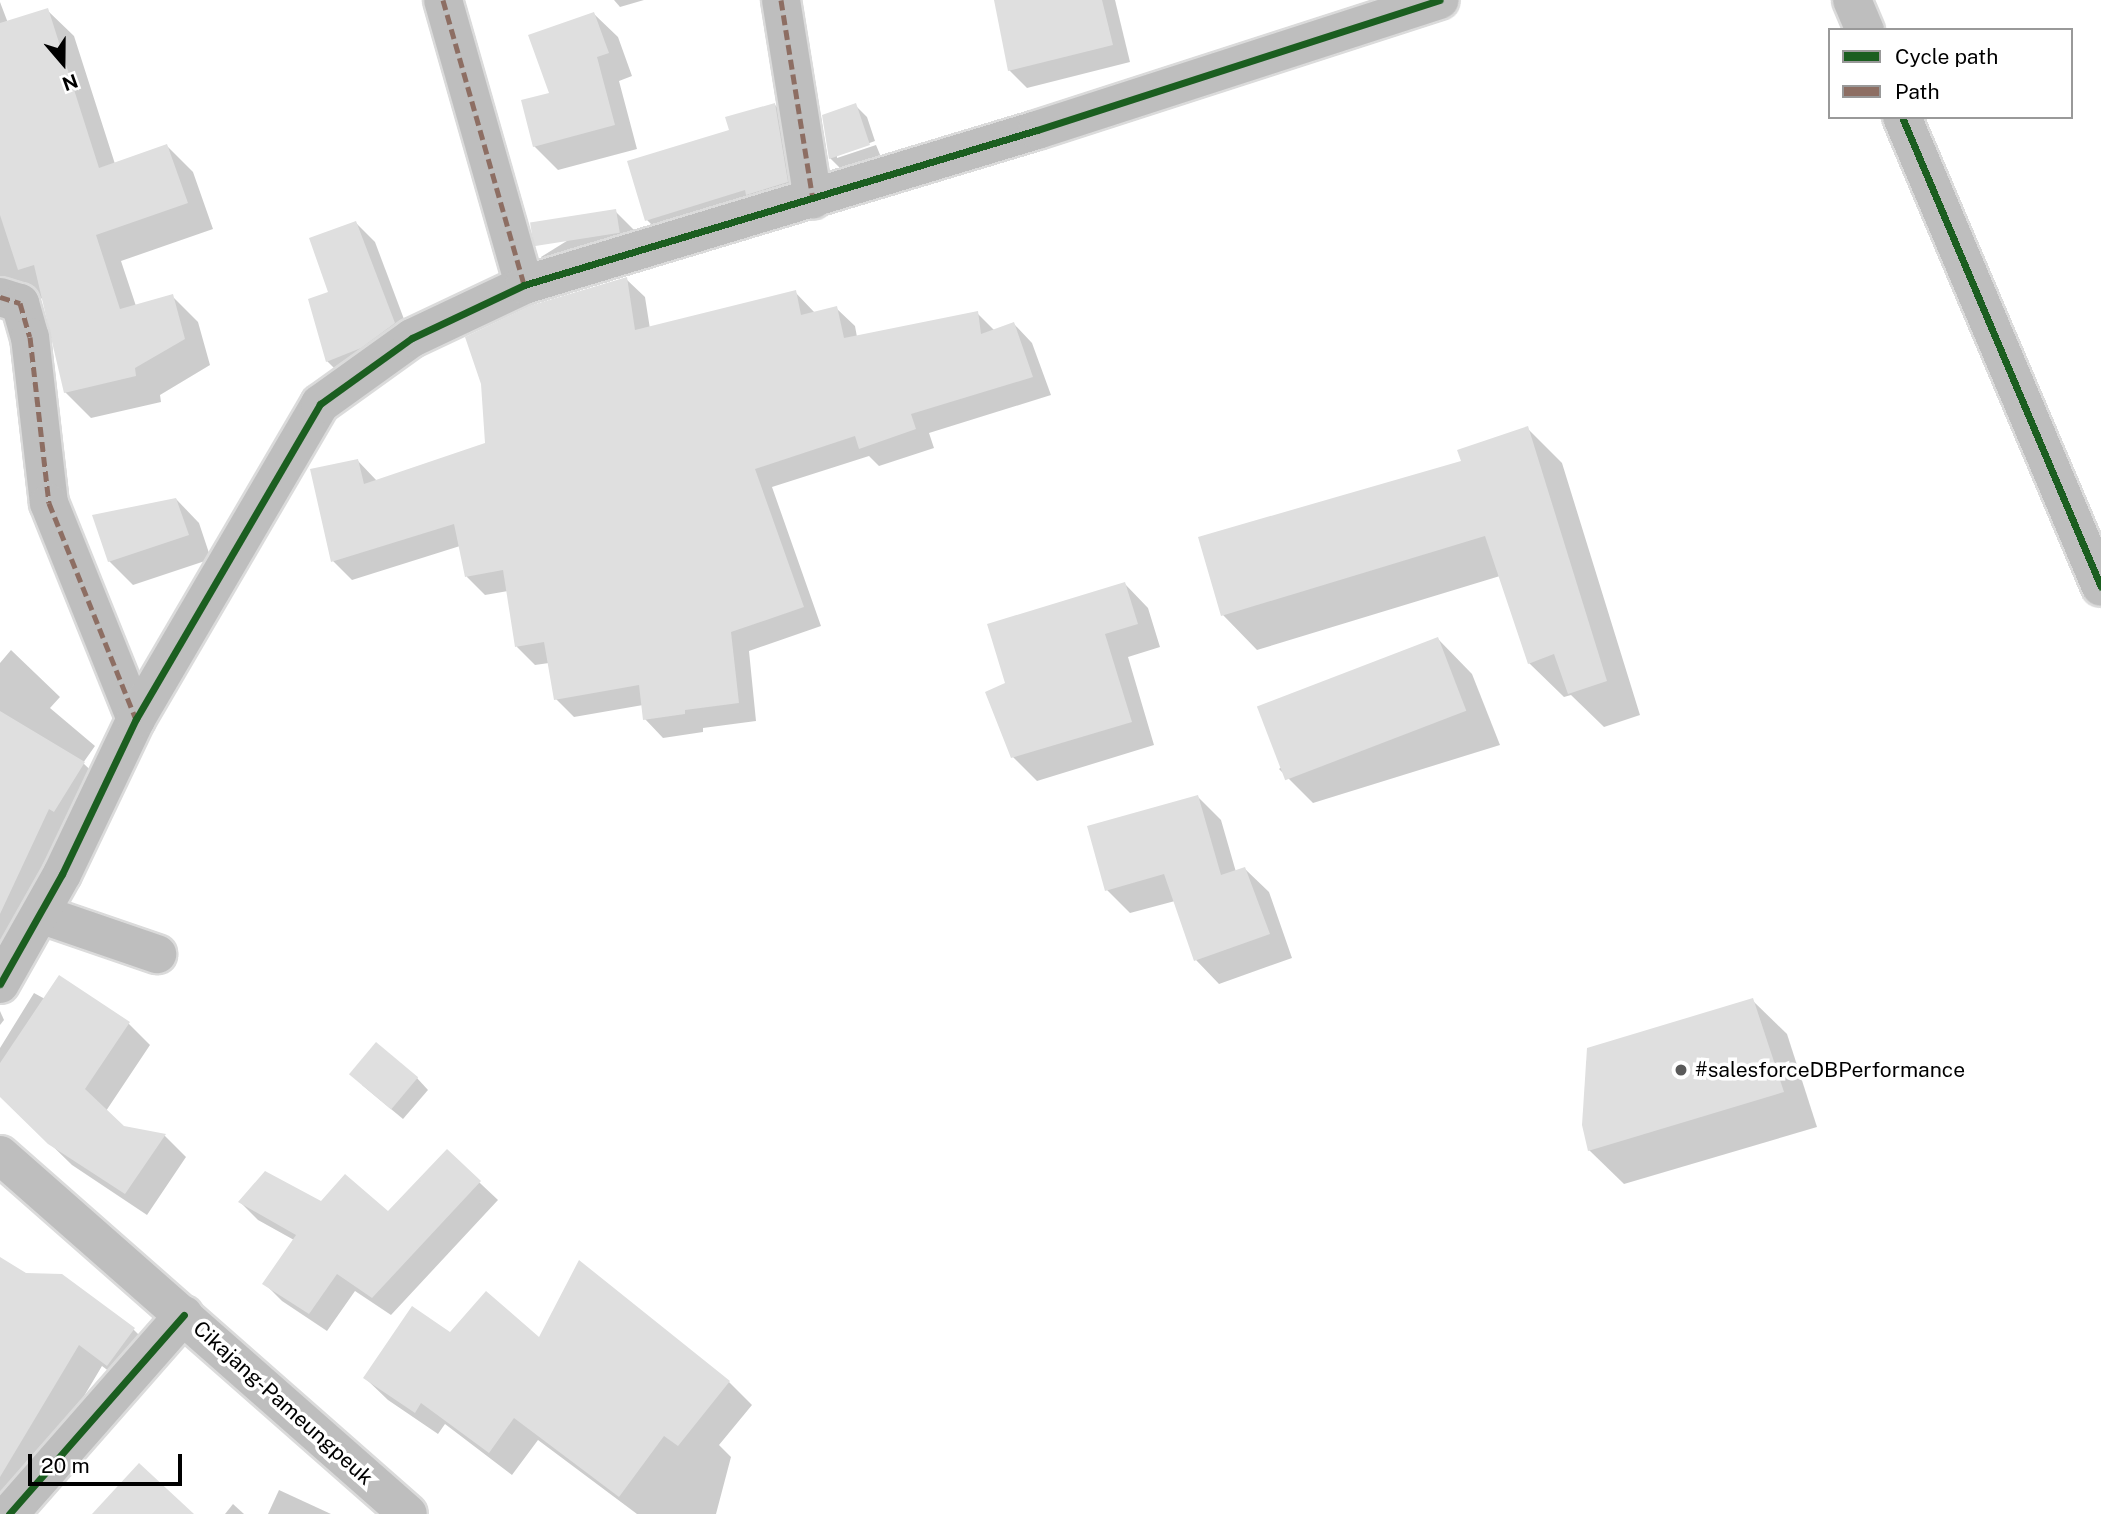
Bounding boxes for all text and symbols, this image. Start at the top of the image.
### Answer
north arrow [28,28,98,98]
legend [1828,28,2073,119]
text: Cycle path [1895,44,1998,69]
text: N [59,70,81,96]
text: Path [1895,79,1940,104]
place label: #salesforceDBPerformance [1695,1057,1965,1083]
marker: #salesforceDBPerformance [1673,1062,1689,1078]
street label: Cikajang-Pameungpeuk [188,1316,378,1490]
scale bar [32,1440,186,1484]
text: 20 m [41,1453,90,1478]

